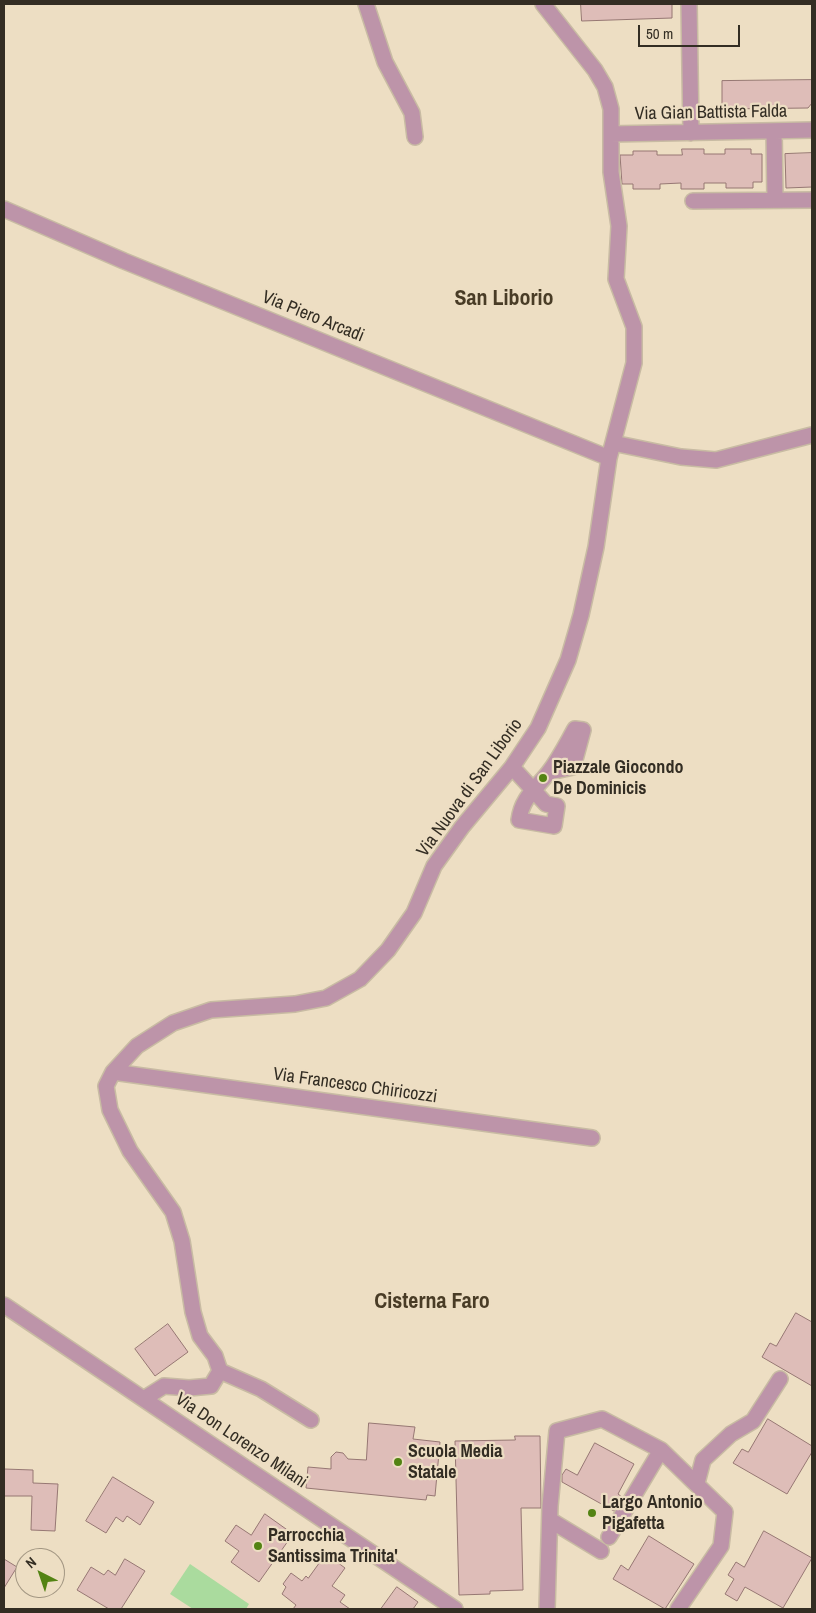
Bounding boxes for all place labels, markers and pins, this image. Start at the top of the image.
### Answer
place label: Piazzale Giocondo De Dominicis [553,757,683,800]
marker: Piazzale Giocondo De Dominicis [537,772,549,784]
place label: Scuola Media Statale [408,1441,502,1484]
marker: Scuola Media Statale [392,1456,404,1468]
place label: Largo Antonio Pigafetta [602,1492,703,1535]
marker: Largo Antonio Pigafetta [586,1507,598,1519]
place label: Parrocchia Santissima Trinita' [268,1525,398,1568]
marker: Parrocchia Santissima Trinita' [252,1540,264,1552]

